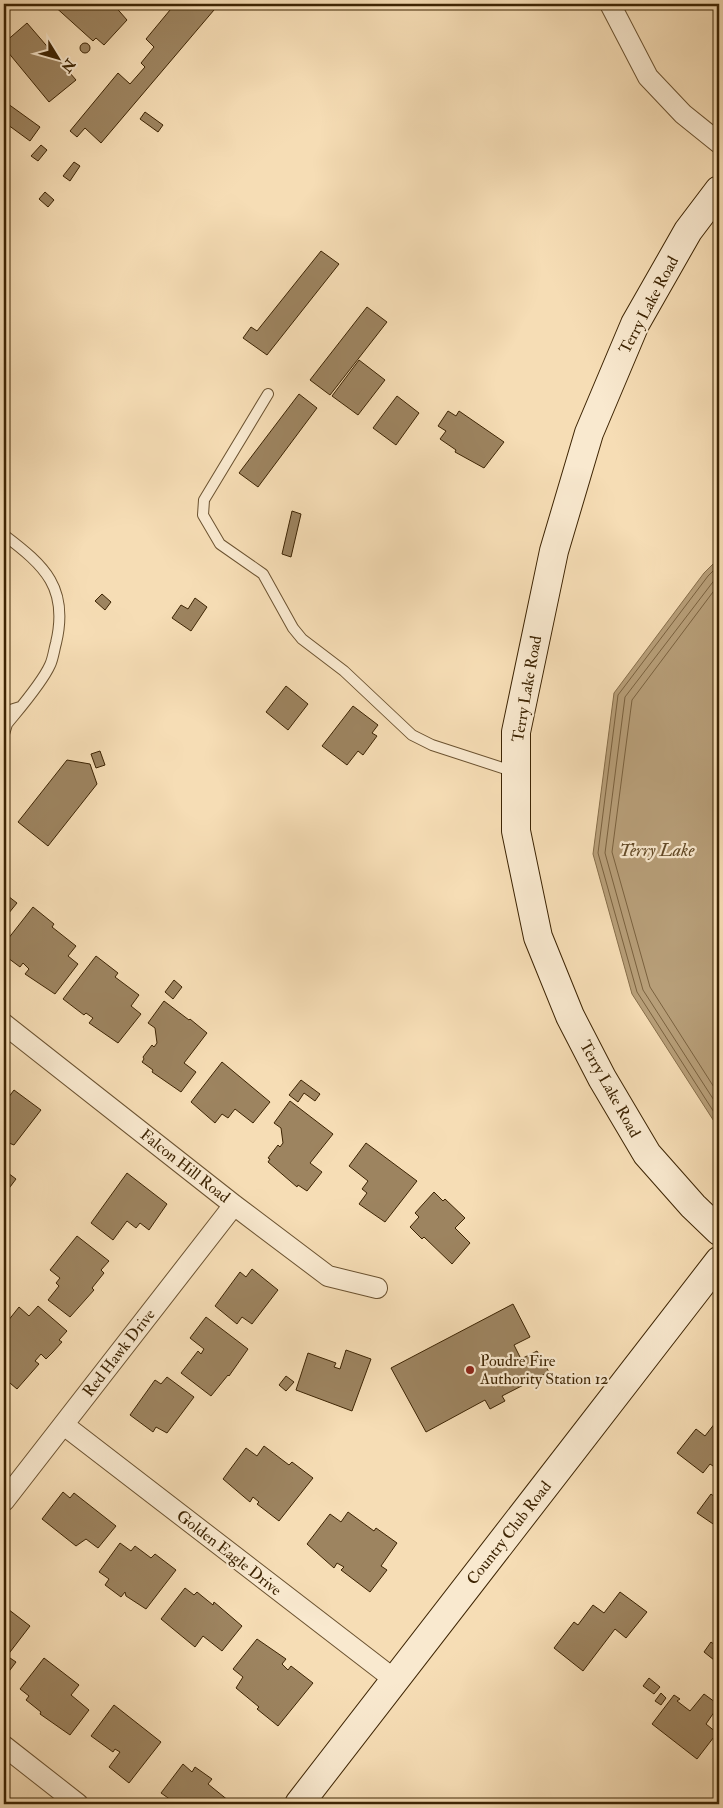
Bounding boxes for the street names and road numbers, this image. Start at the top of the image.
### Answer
street label: Terry Lake Road [615,253,683,357]
street label: Terry Lake Road [508,634,546,744]
street label: Terry Lake Road [575,1037,645,1141]
street label: Falcon Hill Road [136,1125,234,1207]
street label: Red Hawk Drive [78,1305,160,1401]
street label: Country Club Road [462,1477,556,1589]
street label: Golden Eagle Drive [172,1506,286,1600]

